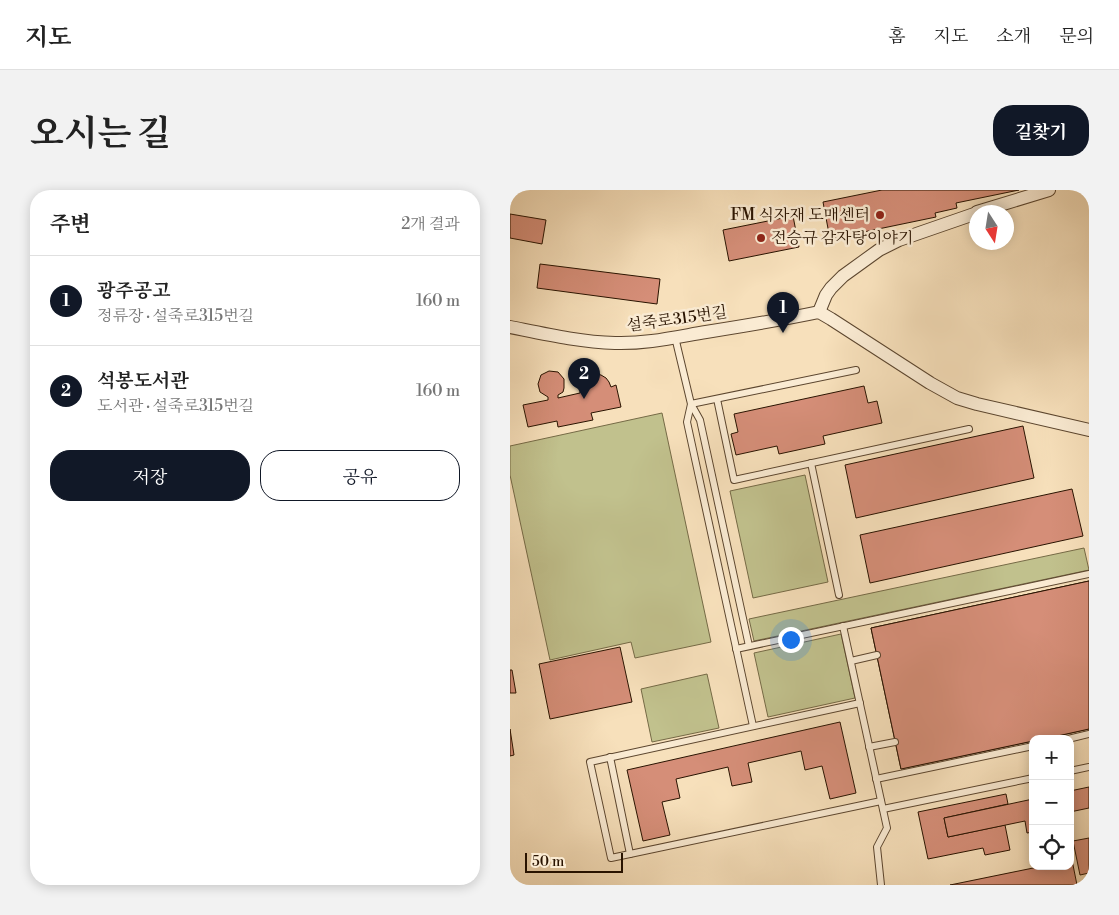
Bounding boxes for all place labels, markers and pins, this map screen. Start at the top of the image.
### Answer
place label: FM 식자재 도매센터 [731,205,870,225]
marker: FM 식자재 도매센터 [874,209,886,221]
place label: 전승규 감자탕이야기 [771,228,913,248]
marker: 전승규 감자탕이야기 [755,232,767,244]
pin: 1 [767,292,799,333]
pin: 2 [568,358,600,399]

